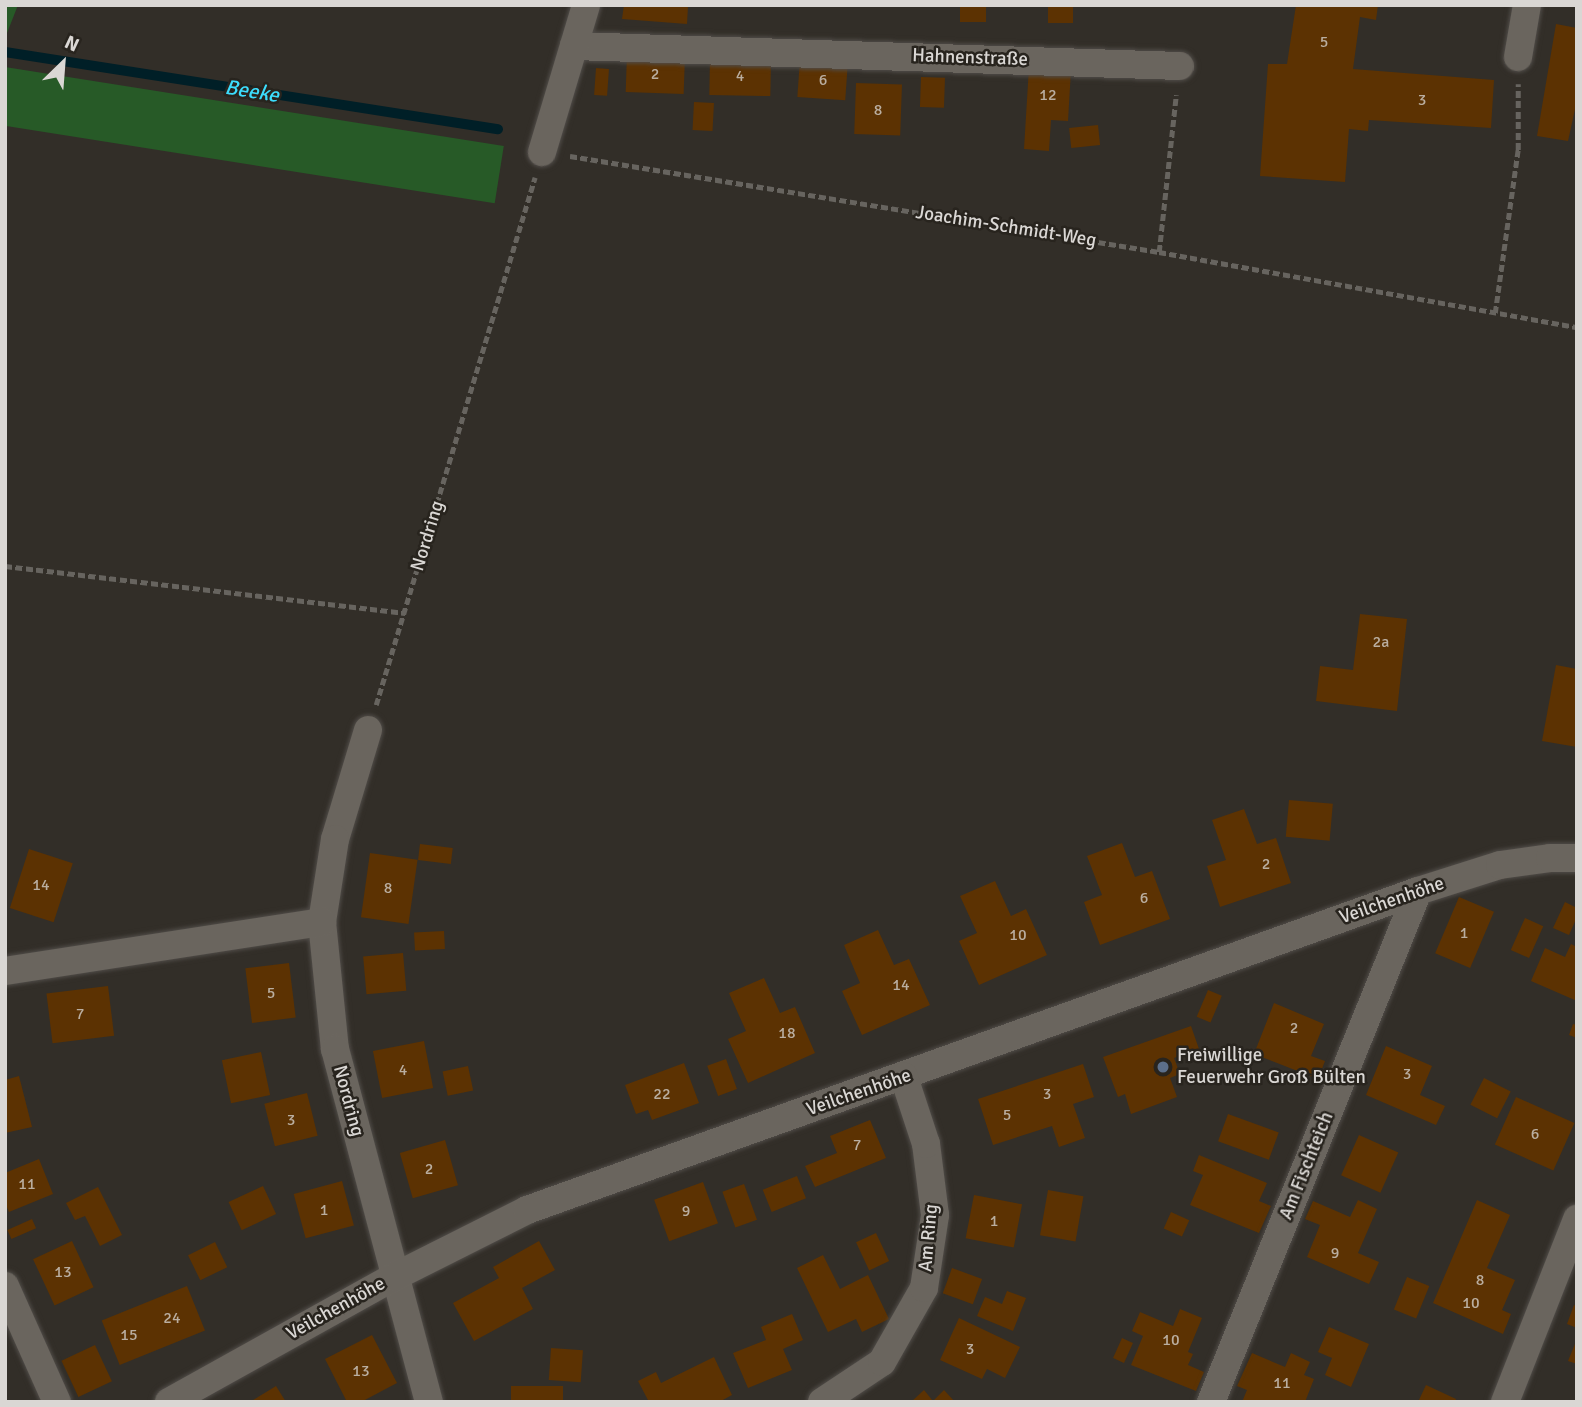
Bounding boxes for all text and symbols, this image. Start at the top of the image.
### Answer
north arrow [28,28,98,98]
text: N [61,30,83,58]
house number: 5 [1320,32,1328,52]
street label: Hahnenstraße [912,45,1028,71]
house number: 2 [651,64,659,84]
house number: 4 [736,66,744,86]
house number: 6 [819,70,827,90]
water label: Beeke [223,74,281,108]
house number: 12 [1039,85,1057,105]
house number: 3 [1418,90,1426,110]
house number: 8 [874,100,882,120]
street label: Joachim-Schmidt-Weg [914,201,1098,253]
street label: Nordring [406,498,450,574]
house number: 2a [1373,632,1389,652]
house number: 2 [1262,854,1270,874]
street label: Veilchenhöhe [1337,872,1447,930]
house number: 14 [32,875,50,895]
house number: 8 [384,878,392,898]
house number: 6 [1140,888,1148,908]
house number: 1 [1460,923,1468,943]
house number: 10 [1009,925,1027,945]
house number: 14 [892,975,910,995]
house number: 5 [267,983,275,1003]
house number: 7 [76,1004,84,1024]
house number: 2 [1290,1018,1298,1038]
house number: 18 [778,1023,796,1043]
place label: Freiwillige Feuerwehr Groß Bülten [1177,1045,1366,1089]
marker: Freiwillige Feuerwehr Groß Bülten [1155,1059,1171,1075]
house number: 4 [399,1060,407,1080]
street label: Nordring [328,1063,368,1139]
street label: Veilchenhöhe [804,1064,914,1122]
house number: 3 [1403,1064,1411,1084]
house number: 22 [653,1084,671,1104]
house number: 3 [1043,1084,1051,1104]
house number: 5 [1003,1105,1011,1125]
street label: Am Fischteich [1275,1109,1339,1223]
house number: 3 [287,1110,295,1130]
house number: 6 [1531,1124,1539,1144]
house number: 7 [853,1135,861,1155]
house number: 2 [425,1159,433,1179]
house number: 11 [18,1174,36,1194]
house number: 1 [320,1200,328,1220]
house number: 9 [682,1201,690,1221]
street label: Am Ring [915,1203,943,1273]
house number: 1 [990,1211,998,1231]
house number: 9 [1331,1243,1339,1263]
house number: 13 [54,1262,72,1282]
house number: 8 [1476,1270,1484,1290]
street label: Veilchenhöhe [283,1273,389,1345]
house number: 10 [1462,1293,1480,1313]
house number: 24 [163,1308,181,1328]
house number: 15 [120,1325,138,1345]
house number: 10 [1162,1330,1180,1350]
house number: 3 [966,1339,974,1359]
house number: 13 [352,1361,370,1381]
house number: 11 [1273,1373,1291,1393]

